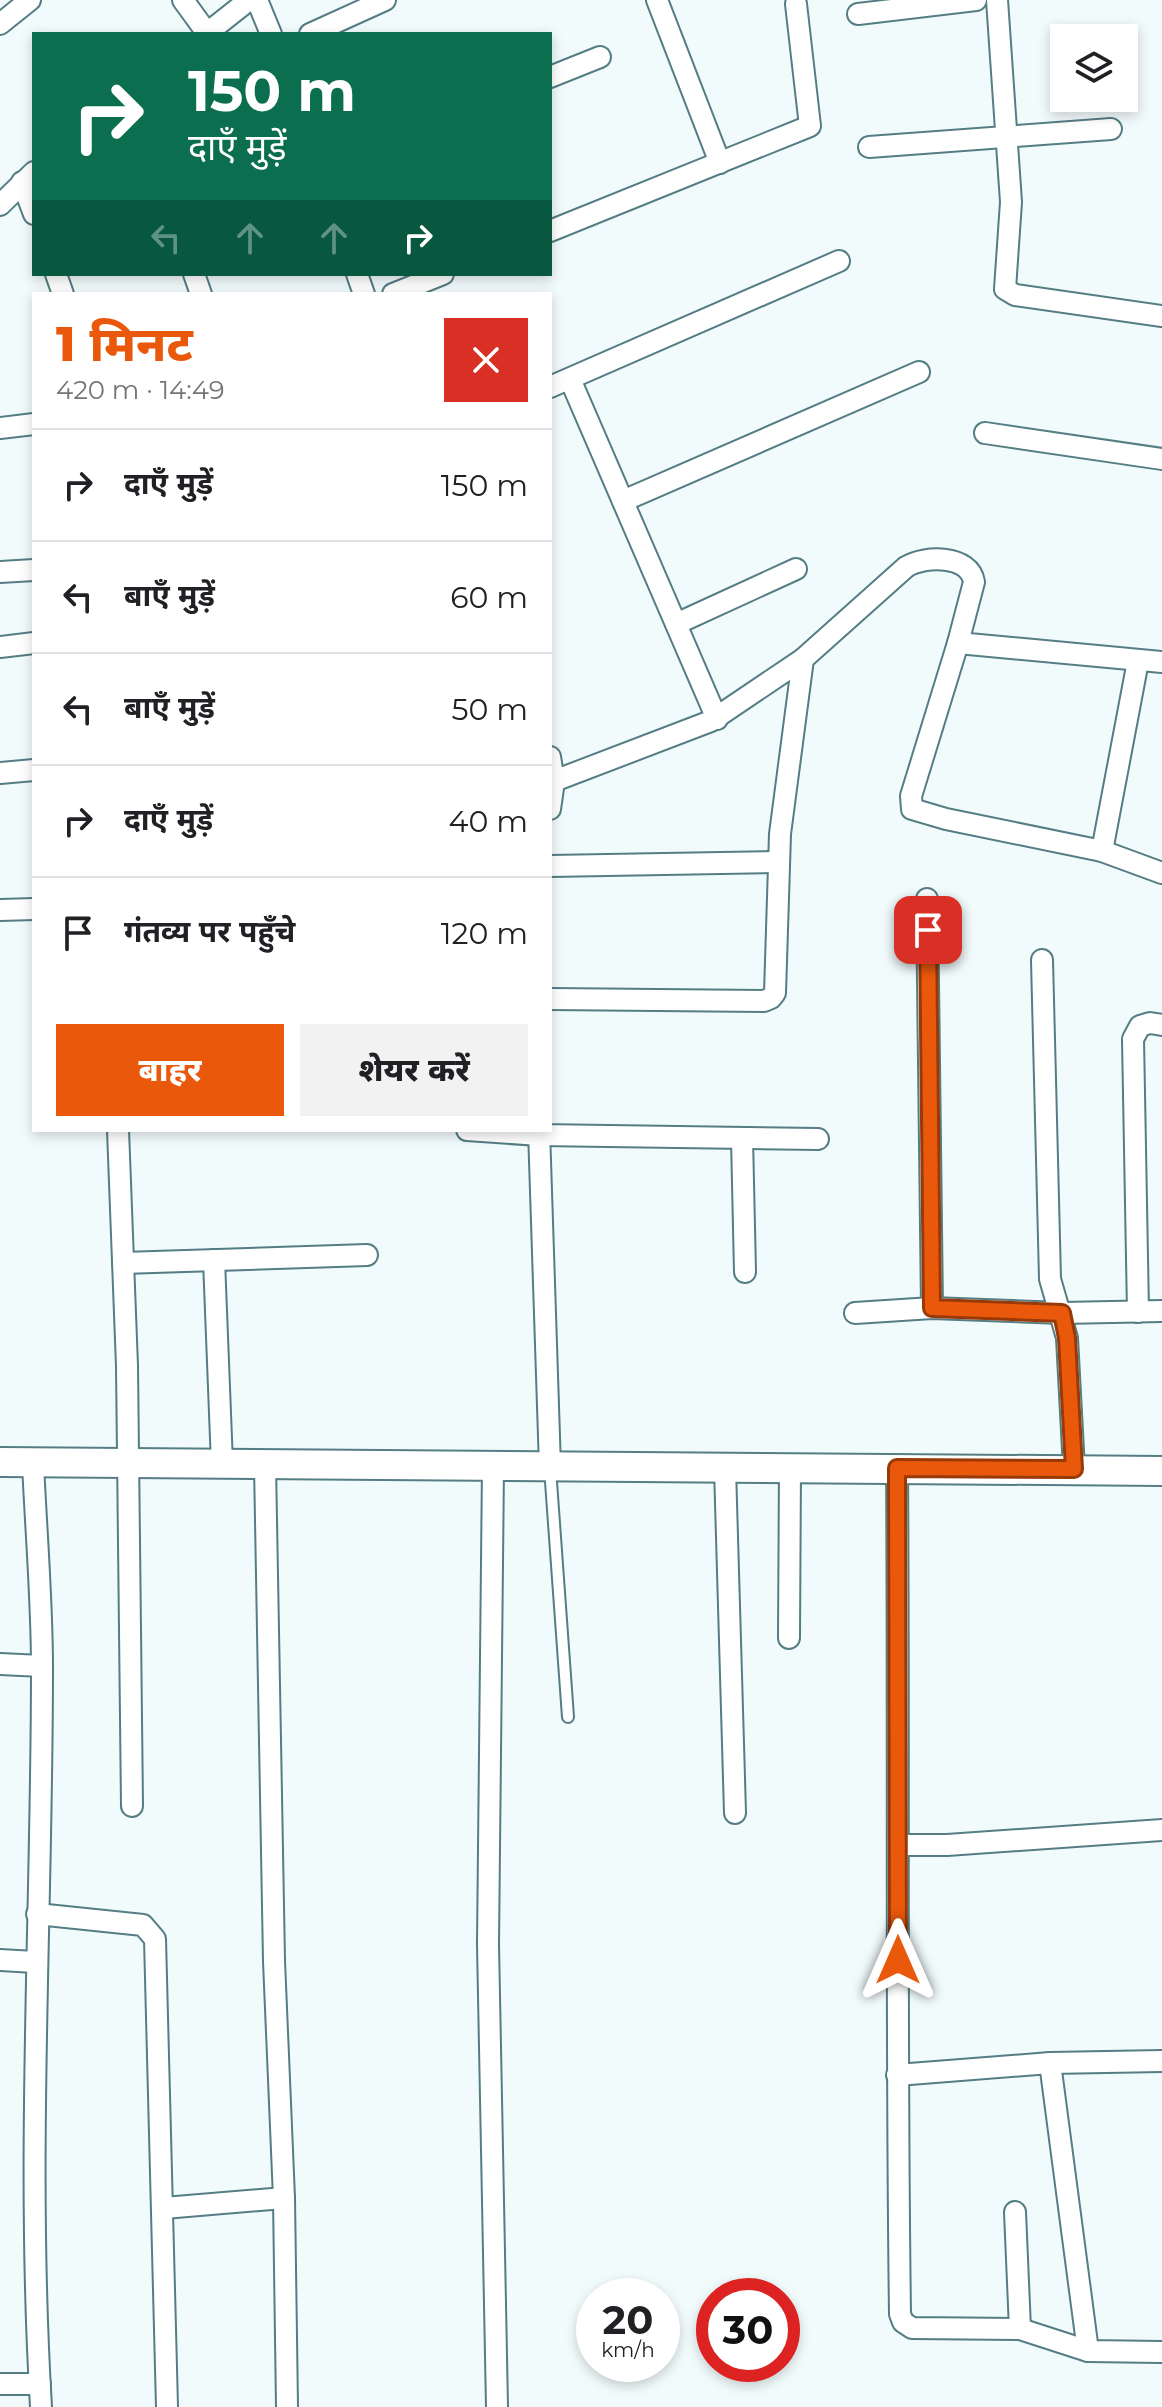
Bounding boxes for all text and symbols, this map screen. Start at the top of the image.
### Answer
map controls [1050,24,1138,112]
button: layers [1050,24,1138,112]
text: 150 m [188,57,356,125]
icon: right [56,64,160,168]
text: दाएँ मुड़ें [188,125,287,169]
icon: left [144,216,188,260]
icon: ahead [228,216,272,260]
icon: ahead [312,216,356,260]
icon: right [396,216,440,260]
text: 1 मिनट [56,315,193,373]
button: close [444,318,528,402]
text: 420 m · 14:49 [56,374,225,406]
icon: right [56,463,100,507]
text: दाएँ मुड़ें [124,465,213,502]
text: 150 m [441,467,528,504]
icon: left [56,575,100,619]
text: बाएँ मुड़ें [124,577,215,614]
text: 60 m [450,579,528,616]
icon: left [56,687,100,731]
text: बाएँ मुड़ें [124,689,215,726]
text: 50 m [451,691,528,728]
icon: right [56,799,100,843]
text: दाएँ मुड़ें [124,801,213,838]
text: 40 m [449,803,528,840]
pin [894,896,962,964]
icon: arrive [906,908,950,952]
icon: arrive [56,911,100,955]
text: गंतव्य पर पहुँचे [124,913,295,950]
text: 120 m [441,915,528,952]
button: बाहर [56,1024,284,1116]
button: शेयर करें [300,1024,528,1116]
position arrow [856,1918,940,2002]
speed limit sign: 30 [696,2278,800,2382]
text: 20 [603,2295,653,2344]
text: km/h [601,2338,655,2362]

